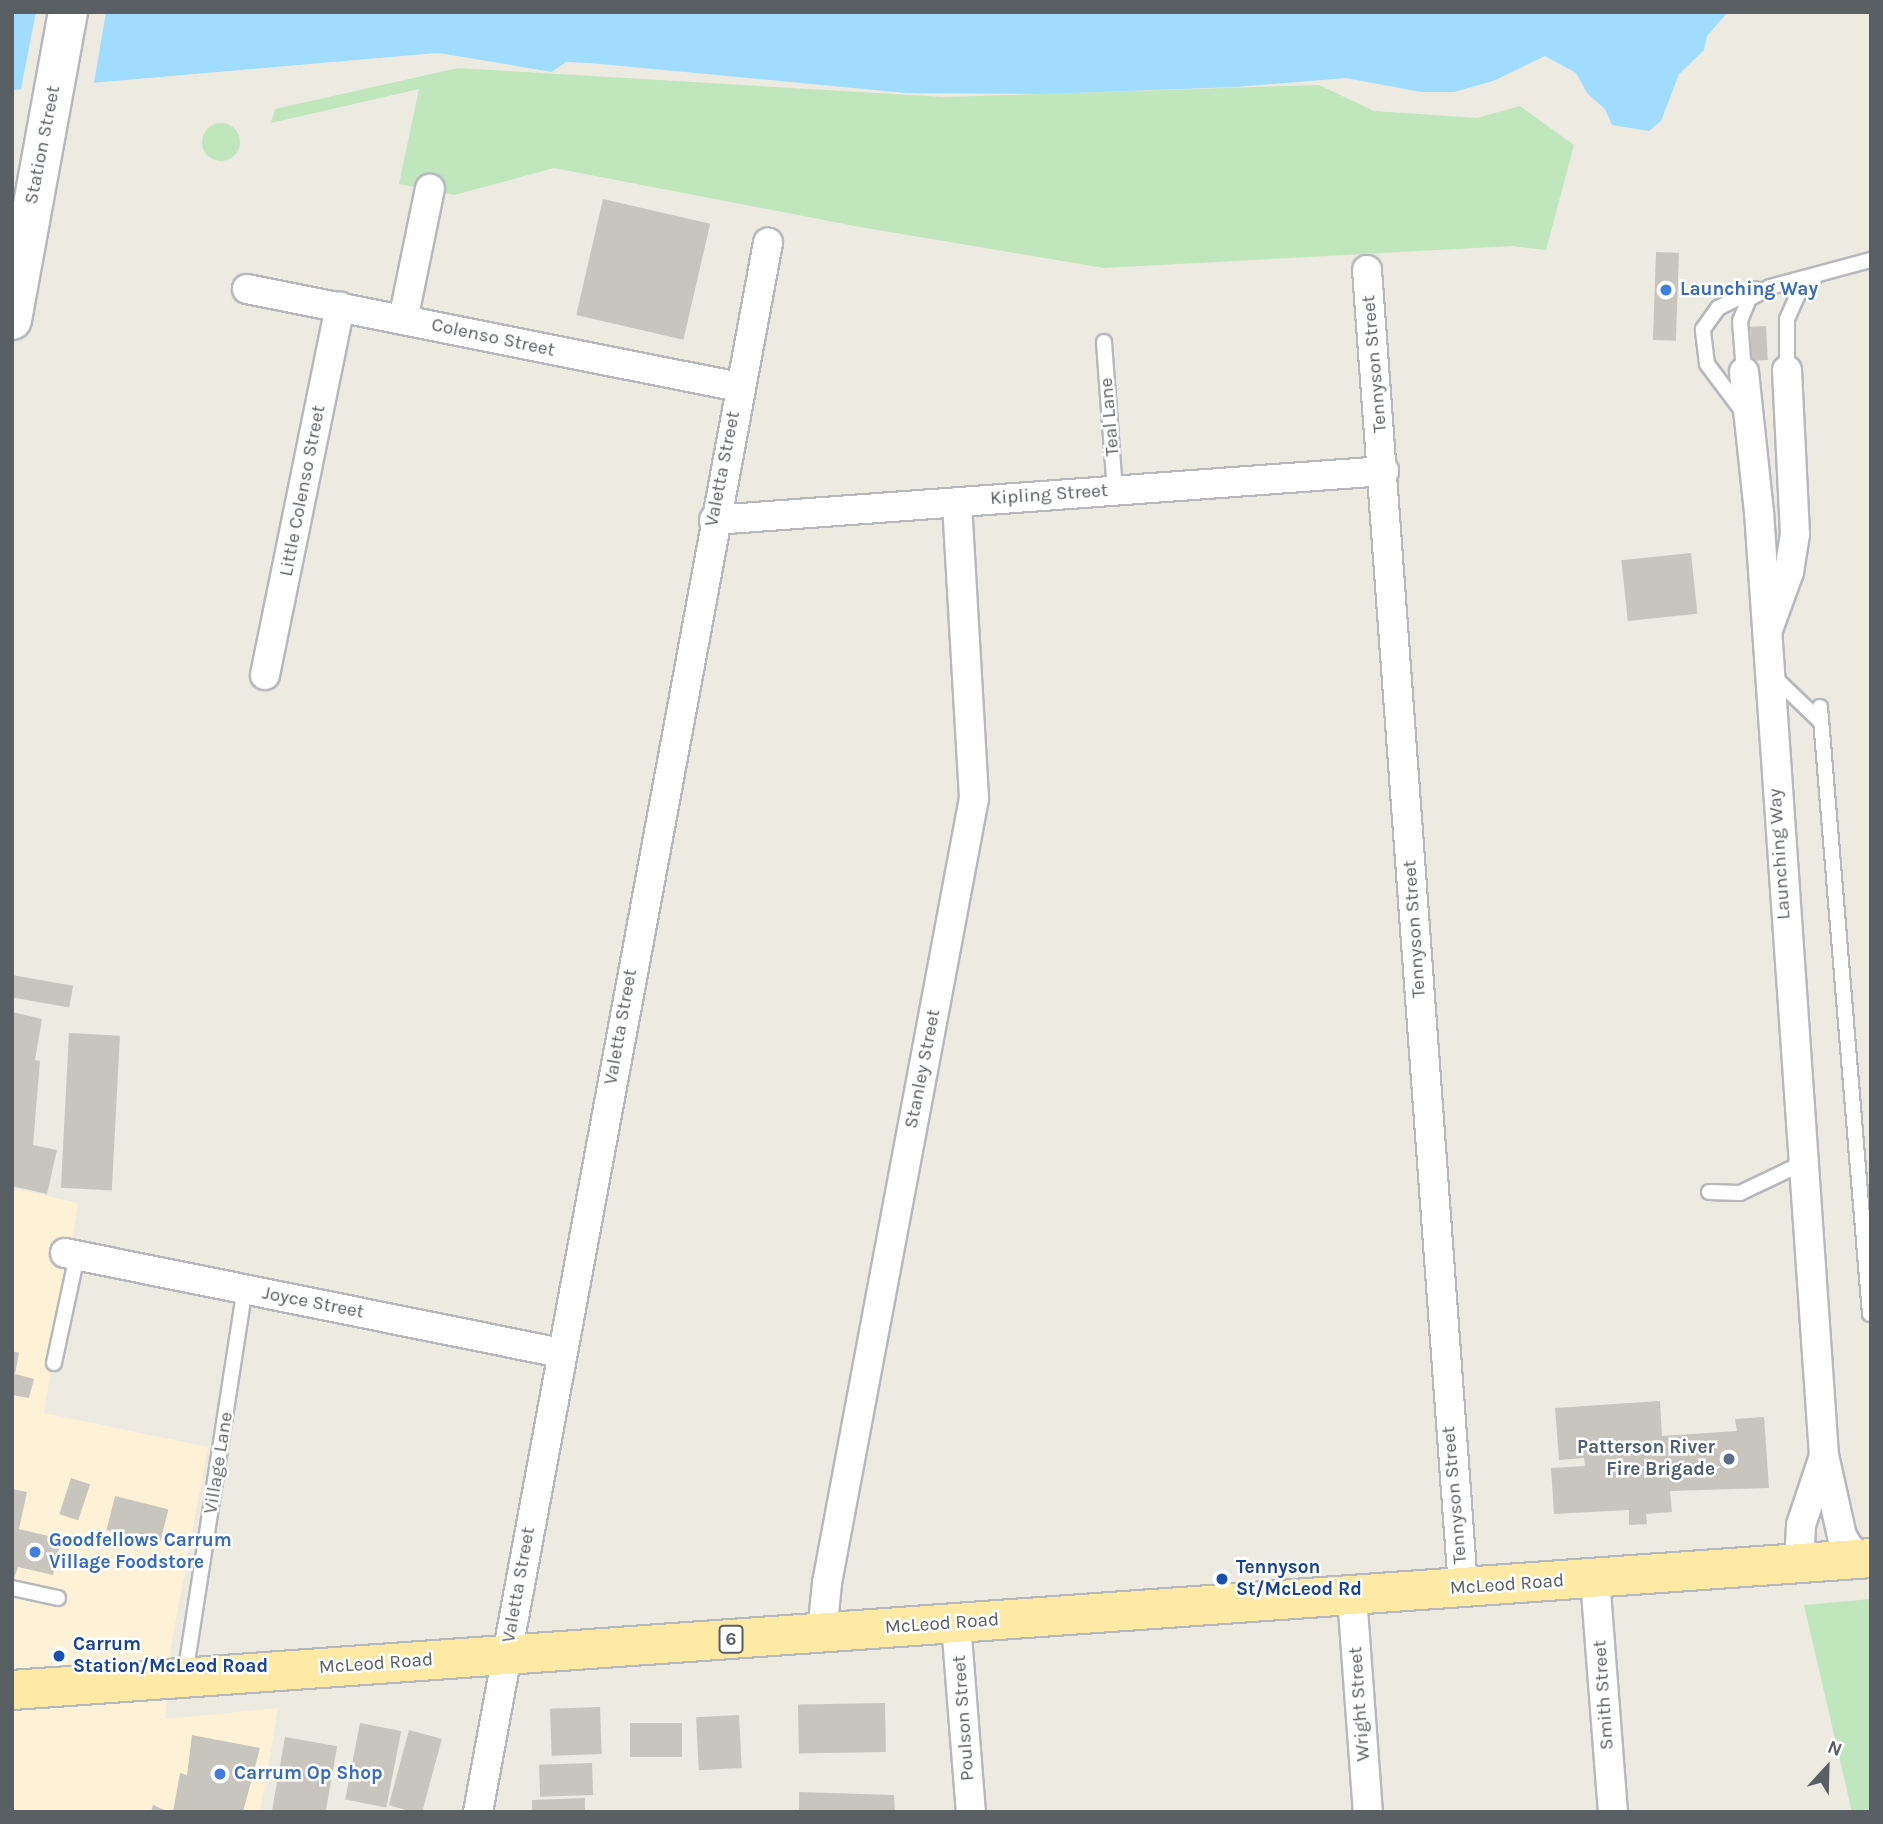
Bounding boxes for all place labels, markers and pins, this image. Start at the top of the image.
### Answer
place label: Launching Way [1680,279,1818,301]
marker: Launching Way [1658,282,1674,298]
place label: Patterson River Fire Brigade [1577,1437,1715,1481]
marker: Patterson River Fire Brigade [1721,1451,1737,1467]
place label: Goodfellows Carrum Village Foodstore [49,1530,232,1574]
marker: Goodfellows Carrum Village Foodstore [27,1544,43,1560]
place label: Tennyson St/McLeod Rd [1236,1557,1362,1601]
marker: Tennyson St/McLeod Rd [1214,1571,1230,1587]
place label: Carrum Station/McLeod Road [73,1634,268,1678]
marker: Carrum Station/McLeod Road [51,1648,67,1664]
place label: Carrum Op Shop [234,1763,382,1785]
marker: Carrum Op Shop [212,1766,228,1782]

